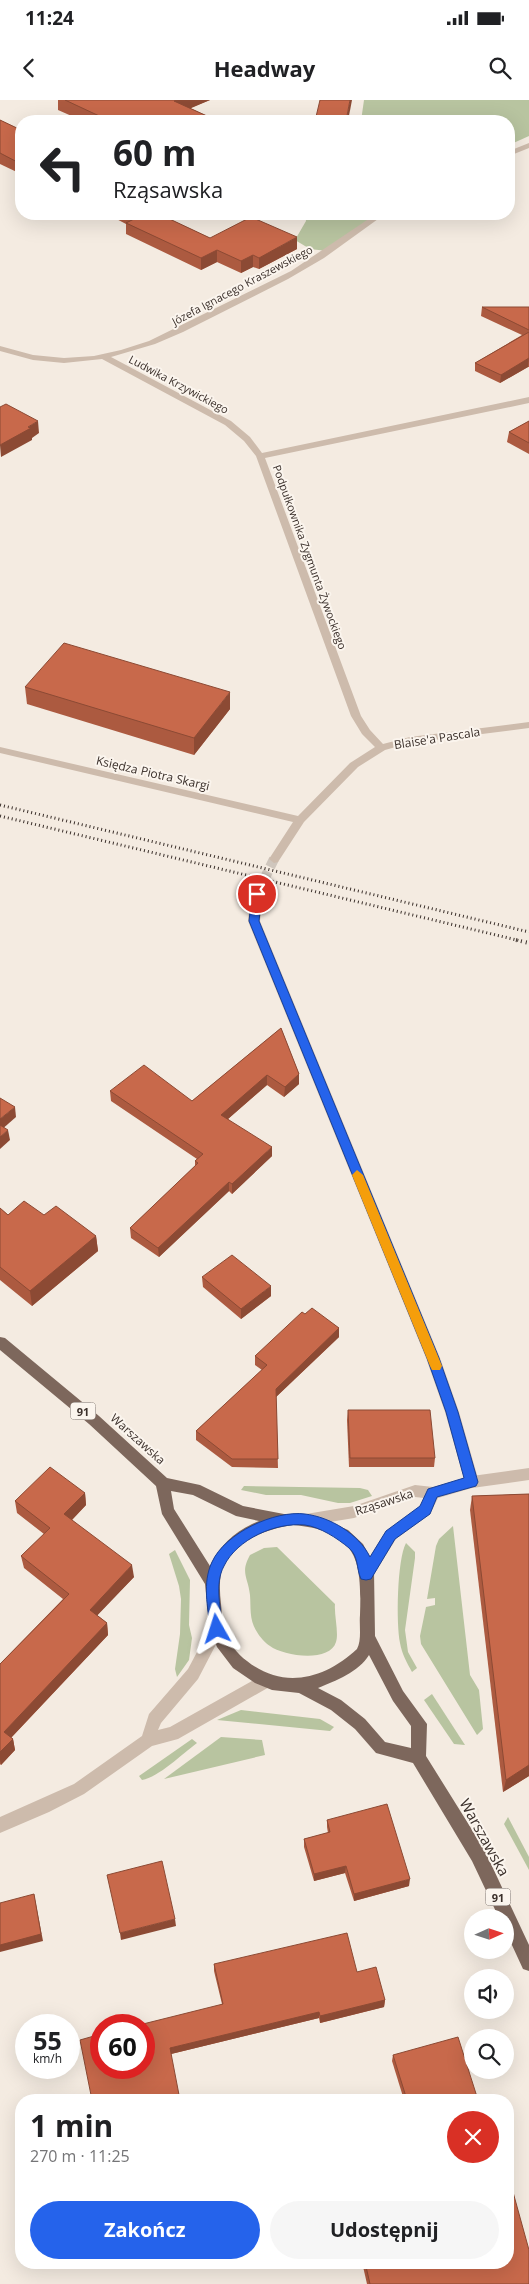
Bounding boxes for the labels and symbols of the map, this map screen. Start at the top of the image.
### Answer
street label: Józefa Ignacego Kraszewskiego [168,241,315,329]
street label: Ludwika Krzywickiego [126,351,232,417]
street label: Podpułkownika Zygmunta Żywockiego [270,463,351,652]
street label: Blaise'a Pascala [393,723,481,753]
street label: Księdza Piotra Skargi [95,752,211,794]
pin [236,873,278,915]
road number: 91 [70,1402,96,1420]
street label: Warszawska [107,1410,169,1468]
street label: Rząsawska [353,1485,415,1519]
position arrow [190,1602,242,1654]
street label: Warszawska [455,1795,515,1879]
road number: 91 [486,1888,510,1905]
north arrow [464,1909,514,1959]
speed limit sign: 60 [90,2014,155,2079]

